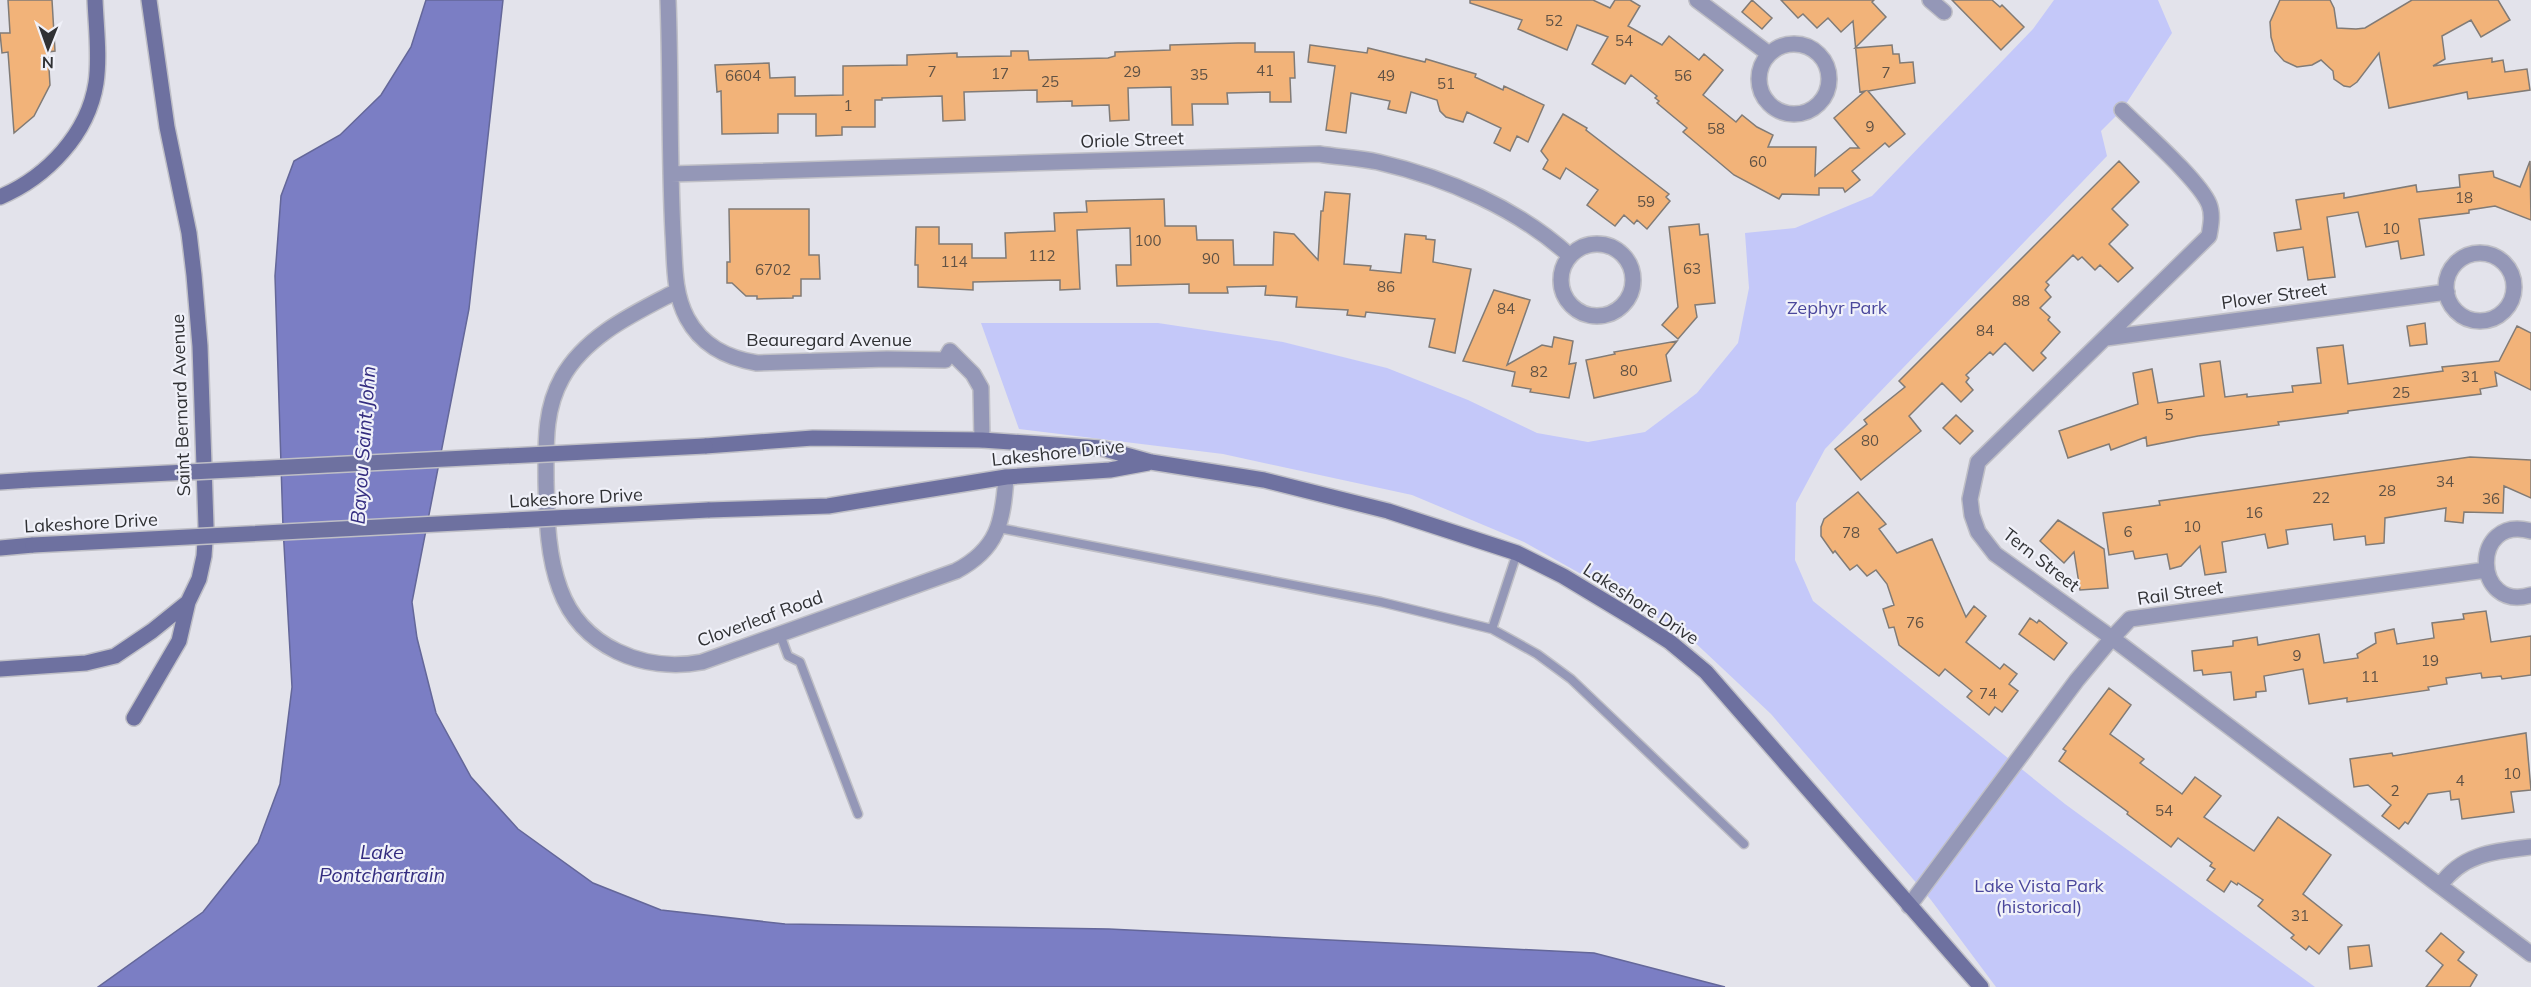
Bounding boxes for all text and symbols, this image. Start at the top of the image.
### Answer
house number: 52 [1545,11,1563,30]
north arrow [18,18,78,78]
house number: 54 [1615,31,1633,50]
text: N [42,53,54,73]
house number: 41 [1256,61,1274,80]
house number: 7 [927,62,937,81]
house number: 29 [1123,62,1141,81]
house number: 7 [1881,63,1891,82]
house number: 17 [991,64,1009,83]
house number: 35 [1190,65,1208,84]
house number: 6604 [725,66,761,85]
house number: 49 [1377,66,1395,85]
house number: 56 [1674,66,1692,85]
house number: 25 [1041,72,1059,91]
house number: 51 [1437,74,1455,93]
house number: 1 [843,96,853,115]
house number: 9 [1865,117,1875,136]
house number: 58 [1707,119,1725,138]
street label: Oriole Street [1080,126,1184,153]
house number: 60 [1749,152,1767,171]
house number: 18 [2455,188,2473,207]
house number: 59 [1637,192,1655,211]
house number: 10 [2382,219,2400,238]
house number: 100 [1134,231,1162,250]
house number: 112 [1028,246,1056,265]
house number: 90 [1202,249,1220,268]
house number: 114 [940,252,968,271]
house number: 63 [1683,259,1701,278]
house number: 6702 [755,260,791,279]
house number: 86 [1377,277,1395,296]
street label: Plover Street [2220,277,2328,314]
house number: 88 [2012,291,2030,310]
park label: Zephyr Park [1787,296,1888,319]
house number: 84 [1497,299,1515,318]
street label: Saint Bernard Avenue [166,313,195,497]
house number: 84 [1976,321,1994,340]
street label: Beauregard Avenue [746,328,912,351]
house number: 80 [1620,361,1638,380]
house number: 82 [1530,362,1548,381]
water label: Bayou Saint John [344,365,381,525]
house number: 31 [2461,367,2479,386]
house number: 25 [2392,383,2410,402]
house number: 5 [2164,405,2174,424]
house number: 80 [1861,431,1879,450]
street label: Lakeshore Drive [990,434,1126,471]
house number: 34 [2436,472,2454,491]
house number: 28 [2378,481,2396,500]
street label: Lakeshore Drive [509,483,643,512]
house number: 22 [2312,488,2330,507]
house number: 36 [2482,489,2500,508]
house number: 16 [2245,503,2263,522]
street label: Lakeshore Drive [24,508,158,537]
house number: 10 [2183,517,2201,536]
house number: 6 [2123,522,2133,541]
house number: 78 [1842,523,1860,542]
street label: Tern Street [1998,523,2084,597]
street label: Lakeshore Drive [1579,558,1704,650]
street label: Rail Street [2136,575,2224,610]
street label: Cloverleaf Road [694,585,826,652]
house number: 76 [1906,613,1924,632]
house number: 9 [2292,646,2302,665]
house number: 19 [2421,651,2439,670]
house number: 11 [2361,667,2379,686]
house number: 74 [1979,684,1997,703]
house number: 10 [2503,764,2521,783]
house number: 4 [2455,771,2465,790]
house number: 2 [2390,781,2400,800]
house number: 54 [2155,801,2173,820]
water label: Lake Pontchartrain [319,839,445,887]
park label: Lake Vista Park (historical) [1974,874,2104,918]
house number: 31 [2291,906,2309,925]

